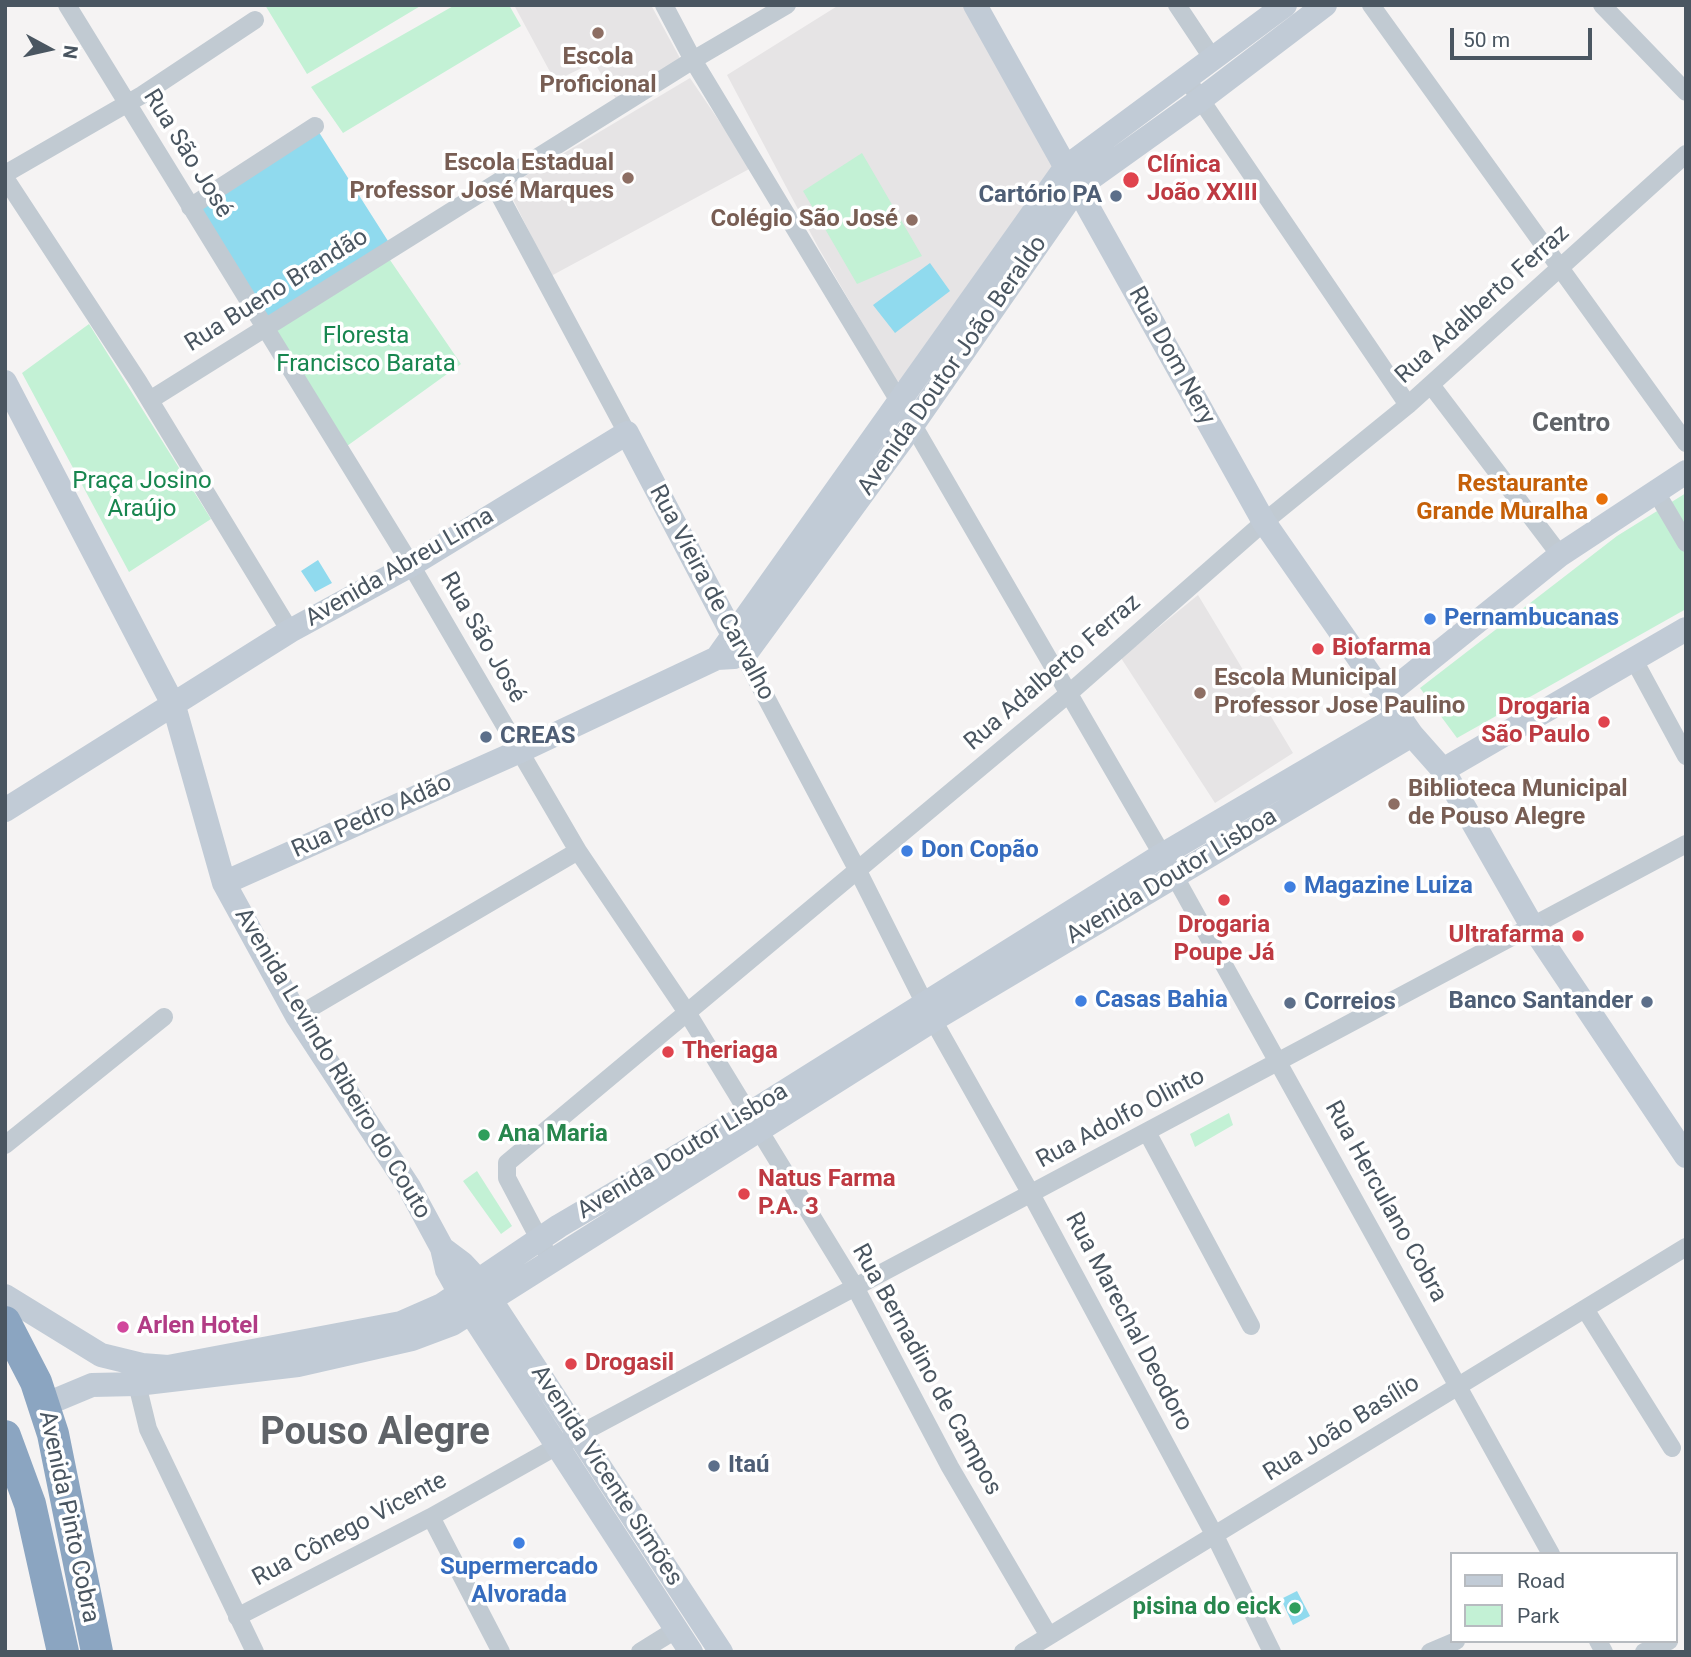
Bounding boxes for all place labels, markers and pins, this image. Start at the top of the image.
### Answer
marker: Escola Proficional [590,25,606,41]
place label: Escola Proficional [539,44,657,100]
place label: Escola Estadual Professor José Marques [349,150,614,206]
place label: Clínica João XXIII [1147,152,1258,208]
marker: Escola Estadual Professor José Marques [620,170,636,186]
marker: Clínica João XXIII [1121,170,1141,190]
place label: Cartório PA [978,182,1102,210]
marker: Cartório PA [1108,188,1124,204]
place label: Colégio São José [710,206,898,234]
marker: Colégio São José [904,212,920,228]
place label: Restaurante Grande Muralha [1416,471,1588,527]
marker: Restaurante Grande Muralha [1594,491,1610,507]
place label: Pernambucanas [1444,605,1619,633]
marker: Pernambucanas [1422,611,1438,627]
place label: Biofarma [1332,635,1431,663]
marker: Biofarma [1310,641,1326,657]
place label: Escola Municipal Professor Jose Paulino [1214,665,1465,721]
marker: Escola Municipal Professor Jose Paulino [1192,685,1208,701]
place label: Drogaria São Paulo [1481,694,1590,750]
marker: Drogaria São Paulo [1596,714,1612,730]
place label: CREAS [500,723,575,751]
marker: CREAS [478,729,494,745]
place label: Biblioteca Municipal de Pouso Alegre [1408,776,1628,832]
marker: Biblioteca Municipal de Pouso Alegre [1386,796,1402,812]
place label: Don Copão [921,837,1039,865]
marker: Don Copão [899,843,915,859]
place label: Magazine Luiza [1304,873,1473,901]
marker: Magazine Luiza [1282,879,1298,895]
marker: Drogaria Poupe Já [1216,892,1232,908]
place label: Drogaria Poupe Já [1174,912,1274,968]
place label: Ultrafarma [1449,922,1564,950]
marker: Ultrafarma [1570,928,1586,944]
place label: Casas Bahia [1095,987,1228,1015]
place label: Banco Santander [1449,988,1633,1016]
place label: Correios [1304,989,1396,1017]
marker: Casas Bahia [1073,993,1089,1009]
marker: Banco Santander [1639,994,1655,1010]
marker: Correios [1282,995,1298,1011]
place label: Theriaga [682,1038,778,1066]
marker: Theriaga [660,1044,676,1060]
place label: Ana Maria [498,1121,608,1149]
marker: Ana Maria [476,1127,492,1143]
place label: Natus Farma P.A. 3 [758,1166,896,1222]
marker: Natus Farma P.A. 3 [736,1186,752,1202]
place label: Arlen Hotel [137,1313,259,1341]
marker: Arlen Hotel [115,1319,131,1335]
place label: Drogasil [585,1350,674,1378]
marker: Drogasil [563,1356,579,1372]
place label: Itaú [728,1452,769,1480]
marker: Itaú [706,1458,722,1474]
marker: Supermercado Alvorada [511,1535,527,1551]
place label: Supermercado Alvorada [440,1554,598,1610]
place label: pisina do eick [1133,1594,1281,1622]
marker: pisina do eick [1287,1600,1303,1616]

